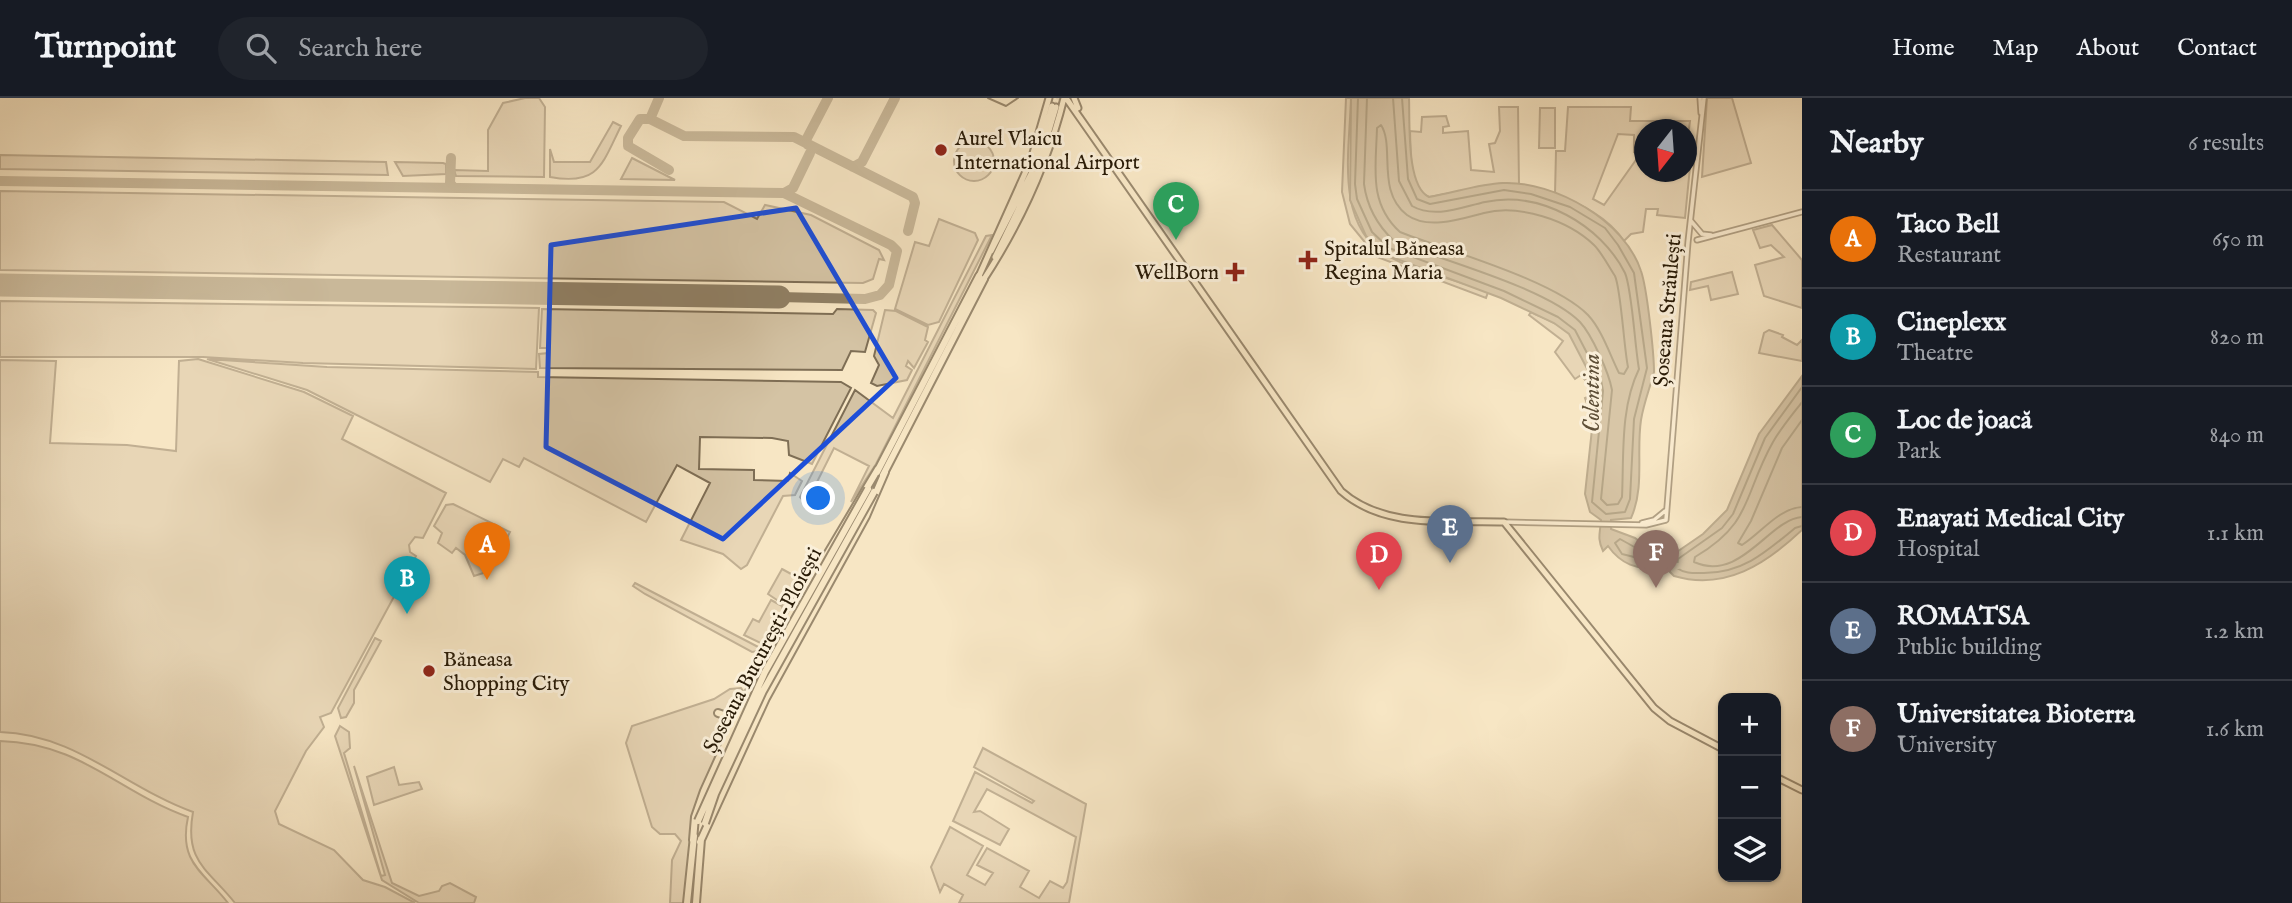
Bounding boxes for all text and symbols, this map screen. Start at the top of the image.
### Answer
search box [218,17,708,80]
text: Turnpoint [35,27,176,69]
icon: search [242,29,280,67]
text: Search here [298,32,422,65]
text: Home [1892,33,1955,64]
text: Map [1993,33,2039,64]
text: About [2077,33,2139,64]
text: Contact [2177,33,2257,64]
north arrow [1634,119,1697,182]
text: Nearby [1830,125,1923,163]
place label: Aurel Vlaicu International Airport [954,126,1140,177]
text: 6 results [2188,129,2264,158]
marker: Aurel Vlaicu International Airport [933,142,949,158]
pin: C [1153,182,1199,240]
text: Taco Bell [1897,208,1999,241]
text: A [1845,225,1861,254]
text: 650 m [2212,225,2264,254]
street label: Șoseaua Străulești [1648,232,1689,388]
place label: Spitalul Băneasa Regina Maria [1324,236,1465,287]
text: Restaurant [1897,241,2001,270]
marker: Spitalul Băneasa Regina Maria [1298,250,1318,270]
place label: WellBorn [1135,260,1219,287]
marker: WellBorn [1225,262,1245,282]
text: Cineplexx [1897,306,2006,339]
text: B [1845,323,1861,352]
text: 820 m [2210,323,2264,352]
text: Theatre [1897,339,1973,368]
water label: Colentina [1578,354,1607,432]
text: Loc de joacă [1897,404,2032,437]
text: C [1845,421,1861,450]
text: 840 m [2210,421,2264,450]
text: Park [1897,437,1941,466]
your location [801,481,835,515]
text: Enayati Medical City [1897,502,2124,535]
pin: E [1427,505,1473,563]
text: D [1844,519,1862,548]
text: 1.1 km [2207,519,2264,548]
pin: A [464,522,510,580]
pin: F [1633,530,1679,588]
pin: D [1356,532,1402,590]
text: Hospital [1897,535,1979,564]
street label: Șoseaua București-Ploiești [698,543,829,758]
pin: B [384,556,430,614]
text: ROMATSA [1897,600,2029,633]
text: E [1845,617,1861,646]
text: 1.2 km [2205,617,2264,646]
text: Public building [1897,633,2041,662]
place label: Băneasa Shopping City [443,647,570,698]
marker: Băneasa Shopping City [421,663,437,679]
map controls [1718,693,1781,882]
button: + [1718,693,1781,756]
text: Universitatea Bioterra [1897,698,2135,731]
text: F [1846,715,1860,744]
text: 1.6 km [2206,715,2264,744]
text: University [1897,731,1997,760]
button: − [1718,756,1781,819]
button: layers [1718,819,1781,882]

